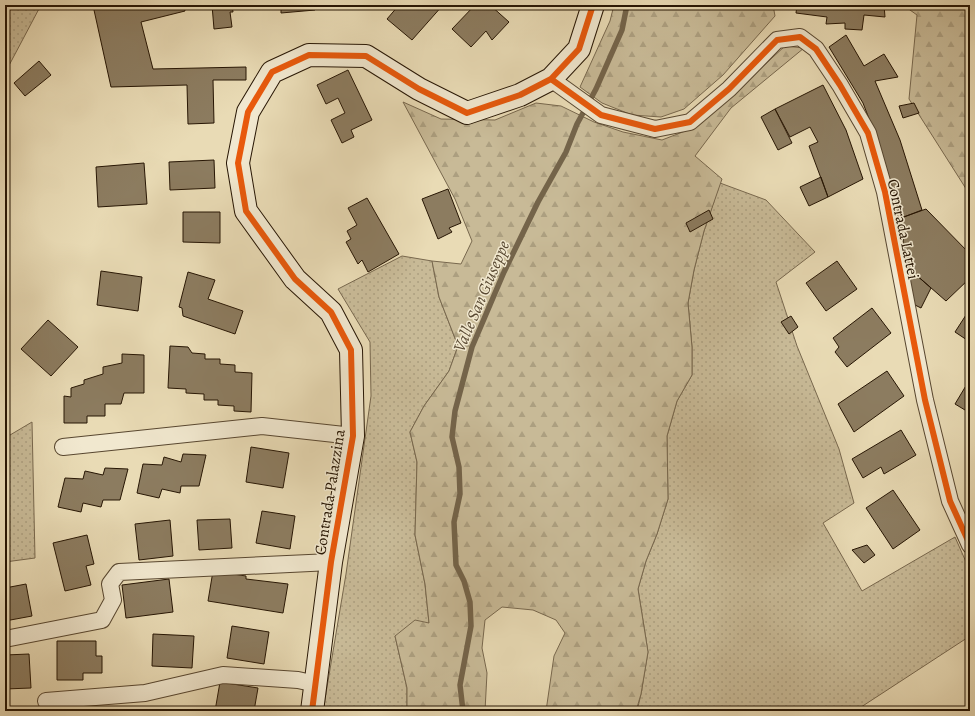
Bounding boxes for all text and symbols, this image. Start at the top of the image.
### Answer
street label: Contrada Lattei [882,177,924,281]
water label: Valle San Giuseppe [448,237,515,355]
street label: Contrada Palazzina [309,427,351,557]

